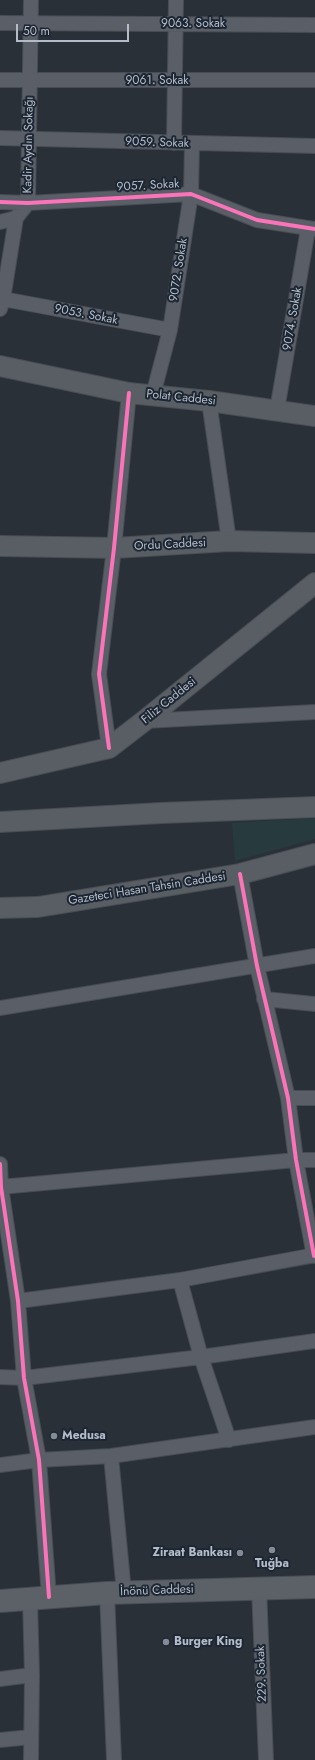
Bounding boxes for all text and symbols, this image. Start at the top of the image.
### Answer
scale bar [18,16,131,42]
street label: 9063. Sokak [161,17,225,31]
text: 50 m [23,22,50,40]
street label: 9061. Sokak [125,74,189,88]
street label: Kadir Aydın Sokağı [21,96,37,194]
street label: 9059. Sokak [125,135,189,151]
street label: 9057. Sokak [116,177,180,195]
street label: 9072. Sokak [167,237,191,303]
street label: 9074. Sokak [280,286,306,352]
street label: 9053. Sokak [53,302,119,328]
street label: Polat Caddesi [146,387,216,409]
street label: Ordu Caddesi [134,536,206,554]
street label: Filiz Caddesi [139,675,199,727]
street label: Gazeteci Hasan Tahsin Caddesi [67,869,227,909]
place label: Medusa [62,1429,106,1443]
marker: Medusa [49,1431,59,1441]
marker: Tuğba [267,1545,277,1555]
place label: Ziraat Bankası [152,1546,232,1560]
marker: Ziraat Bankası [235,1548,245,1558]
place label: Tuğba [255,1557,289,1571]
street label: İnönü Caddesi [120,1583,194,1599]
place label: Burger King [174,1635,242,1649]
marker: Burger King [161,1637,171,1647]
street label: 229. Sokak [254,1646,270,1702]

